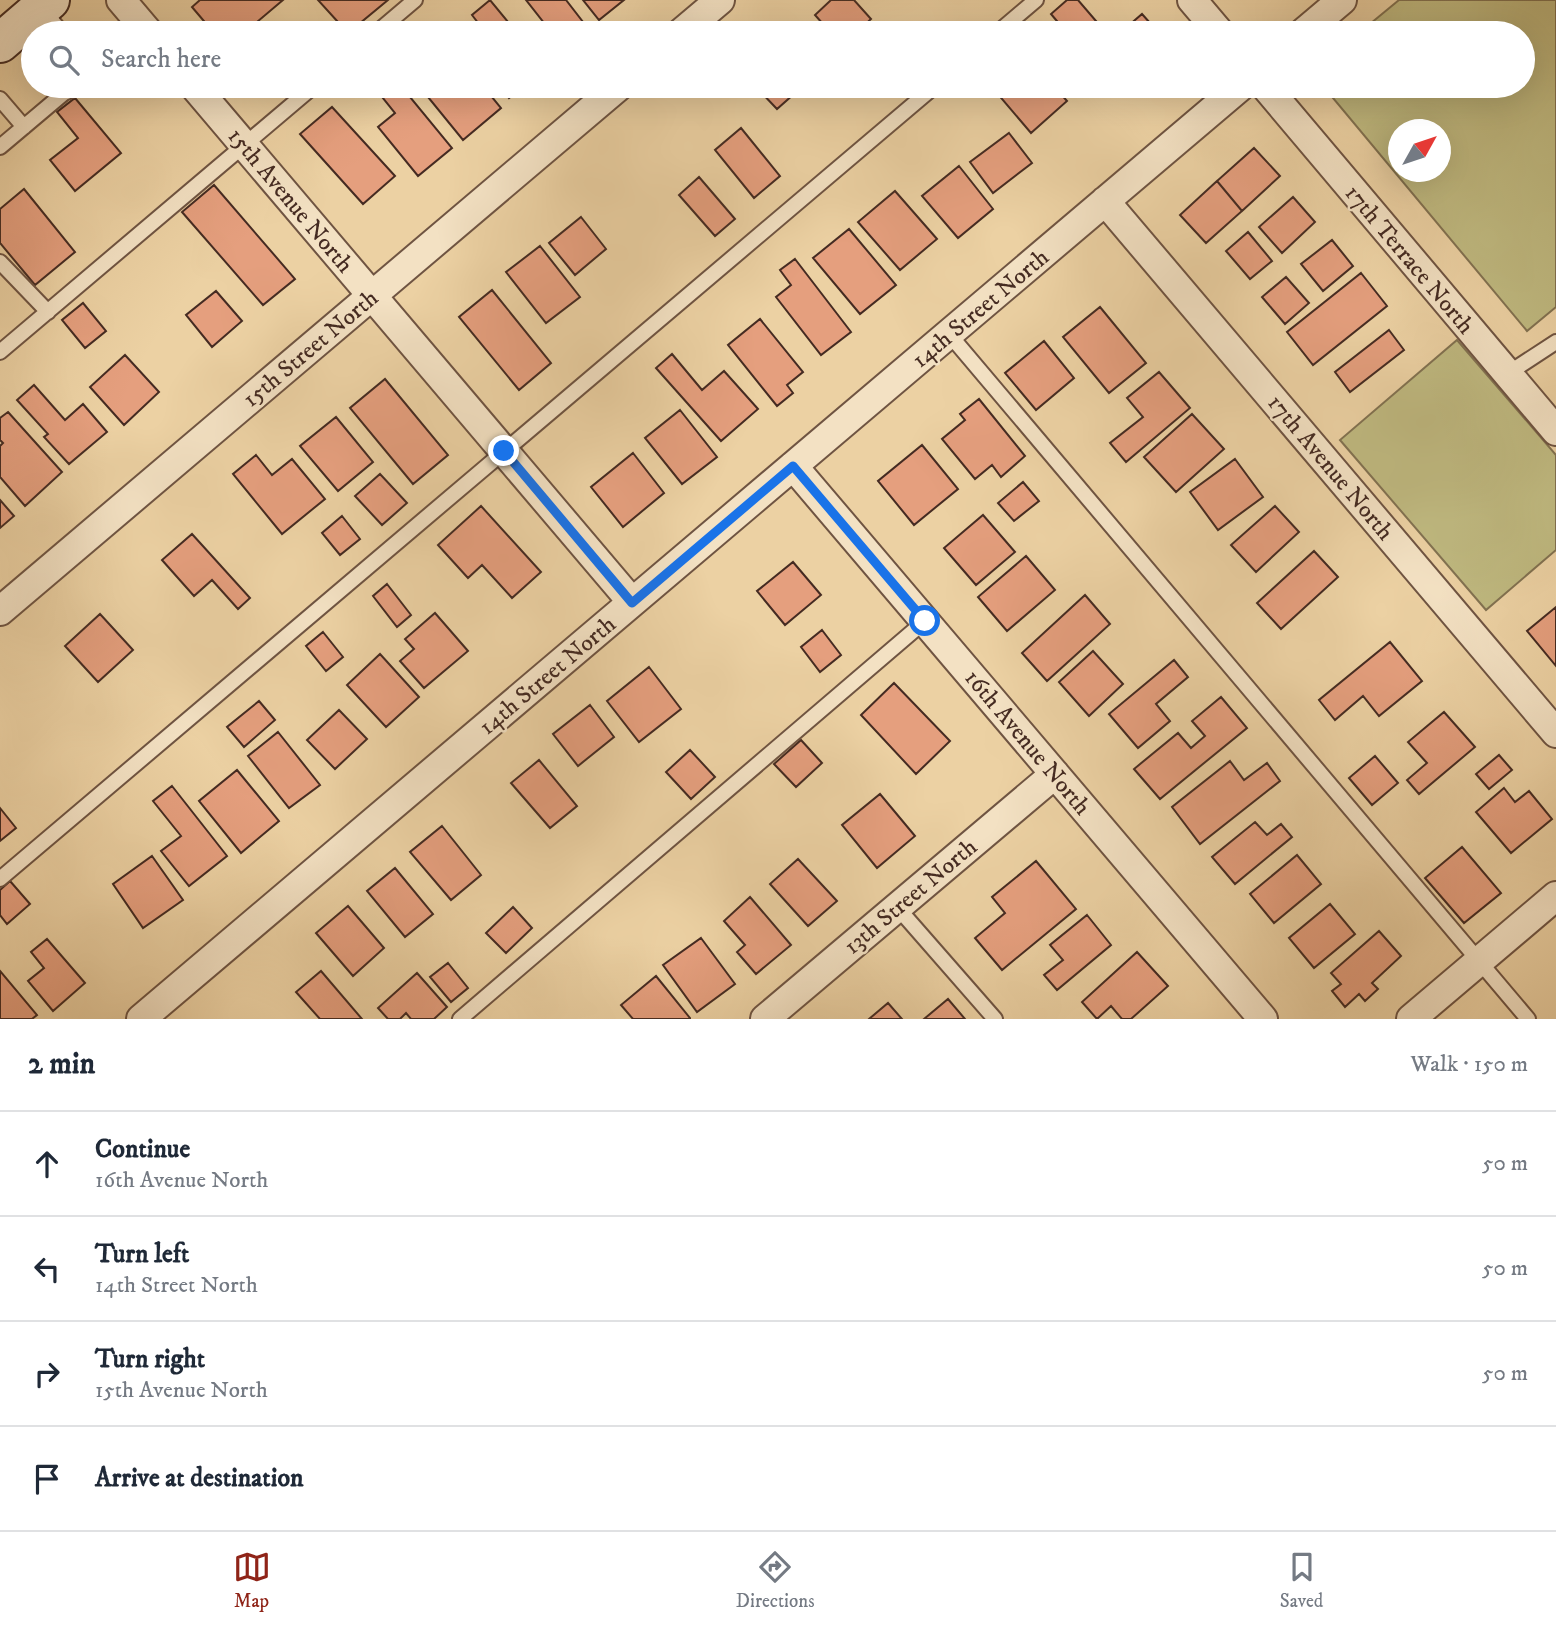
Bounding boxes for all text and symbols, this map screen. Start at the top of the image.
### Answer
search box [21,21,1535,98]
icon: search [45,41,83,79]
text: Search here [101,43,221,76]
north arrow [1388,119,1451,182]
street label: 15th Avenue North [221,122,360,280]
street label: 17th Terrace North [1338,179,1481,341]
street label: 14th Street North [906,242,1056,375]
street label: 15th Street North [237,283,385,414]
street label: 17th Avenue North [1261,389,1400,547]
route end [488,435,519,466]
route start [909,605,940,636]
street label: 14th Street North [473,609,623,742]
street label: 16th Avenue North [958,664,1097,822]
street label: 13th Street North [838,832,984,961]
text: 2 min [28,1046,95,1083]
text: Walk · 150 m [1411,1050,1528,1079]
text: Continue [95,1133,190,1166]
icon: ahead [28,1145,66,1183]
text: 50 m [1482,1149,1528,1178]
text: 16th Avenue North [95,1166,268,1195]
text: Turn left [95,1238,189,1271]
icon: left [28,1250,66,1288]
text: 50 m [1482,1254,1528,1283]
text: 14th Street North [95,1271,258,1300]
text: Turn right [95,1343,205,1376]
icon: right [28,1355,66,1393]
text: 50 m [1482,1359,1528,1388]
text: 15th Avenue North [95,1376,268,1405]
icon: arrive [28,1460,66,1498]
text: Arrive at destination [95,1462,304,1495]
tab: Map [233,1548,271,1613]
tab: Directions [736,1548,815,1613]
tab: Saved [1280,1548,1323,1613]

